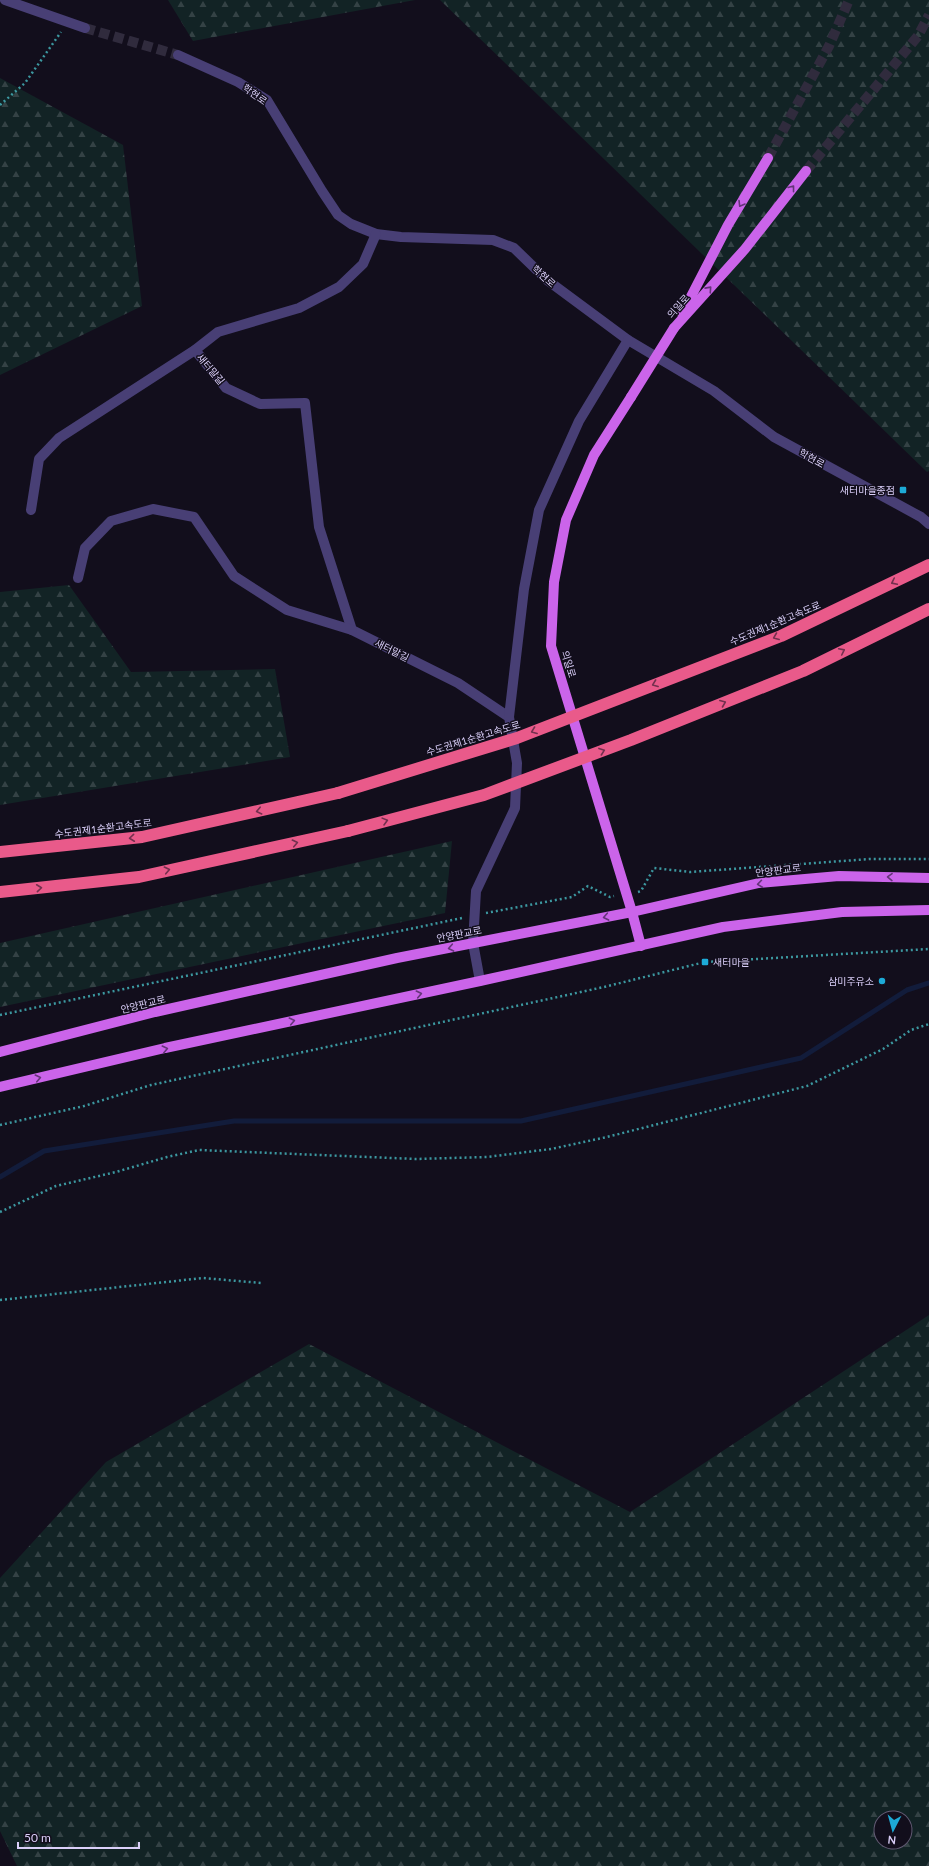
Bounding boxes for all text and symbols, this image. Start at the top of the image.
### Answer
street label: 학현로 [240,81,270,107]
one-way arrow [787,186,794,193]
one-way arrow [738,200,746,207]
street label: 학현로 [530,262,558,290]
one-way arrow [705,286,712,293]
street label: 의일로 [664,292,692,320]
street label: 새터말길 [195,351,227,387]
street label: 학현로 [797,446,827,470]
place label: 새터마을종점 [840,484,895,496]
marker: 새터마을종점 [898,485,908,495]
one-way arrow [891,577,898,585]
street label: 수도권제1순환고속도로 [728,598,822,648]
one-way arrow [773,633,780,641]
street label: 새터말길 [373,637,411,663]
street label: 의일로 [559,649,579,679]
one-way arrow [838,649,845,656]
one-way arrow [652,680,659,688]
one-way arrow [719,700,726,708]
street label: 수도권제1순환고속도로 [424,718,522,758]
one-way arrow [530,727,537,735]
one-way arrow [599,747,606,756]
one-way arrow [255,806,262,814]
street label: 수도권제1순환고속도로 [54,816,152,840]
one-way arrow [382,817,389,826]
one-way arrow [129,833,135,842]
one-way arrow [291,839,298,847]
street label: 안양판교로 [754,861,802,879]
one-way arrow [164,867,171,875]
one-way arrow [887,873,893,881]
one-way arrow [757,879,764,888]
one-way arrow [36,884,42,893]
one-way arrow [603,913,609,921]
street label: 안양판교로 [435,924,483,944]
one-way arrow [448,943,454,951]
place label: 새터마을 [713,956,750,968]
marker: 새터마을 [700,957,710,967]
place label: 삼미주유소 [828,975,874,987]
marker: 삼미주유소 [877,976,887,986]
one-way arrow [416,991,422,999]
street label: 안양판교로 [119,993,167,1015]
one-way arrow [288,1018,295,1026]
one-way arrow [161,1045,168,1053]
one-way arrow [35,1075,41,1083]
north arrow [873,1810,913,1850]
scale bar [18,1824,139,1850]
text: 50 m [24,1830,51,1845]
text: N [887,1834,897,1847]

